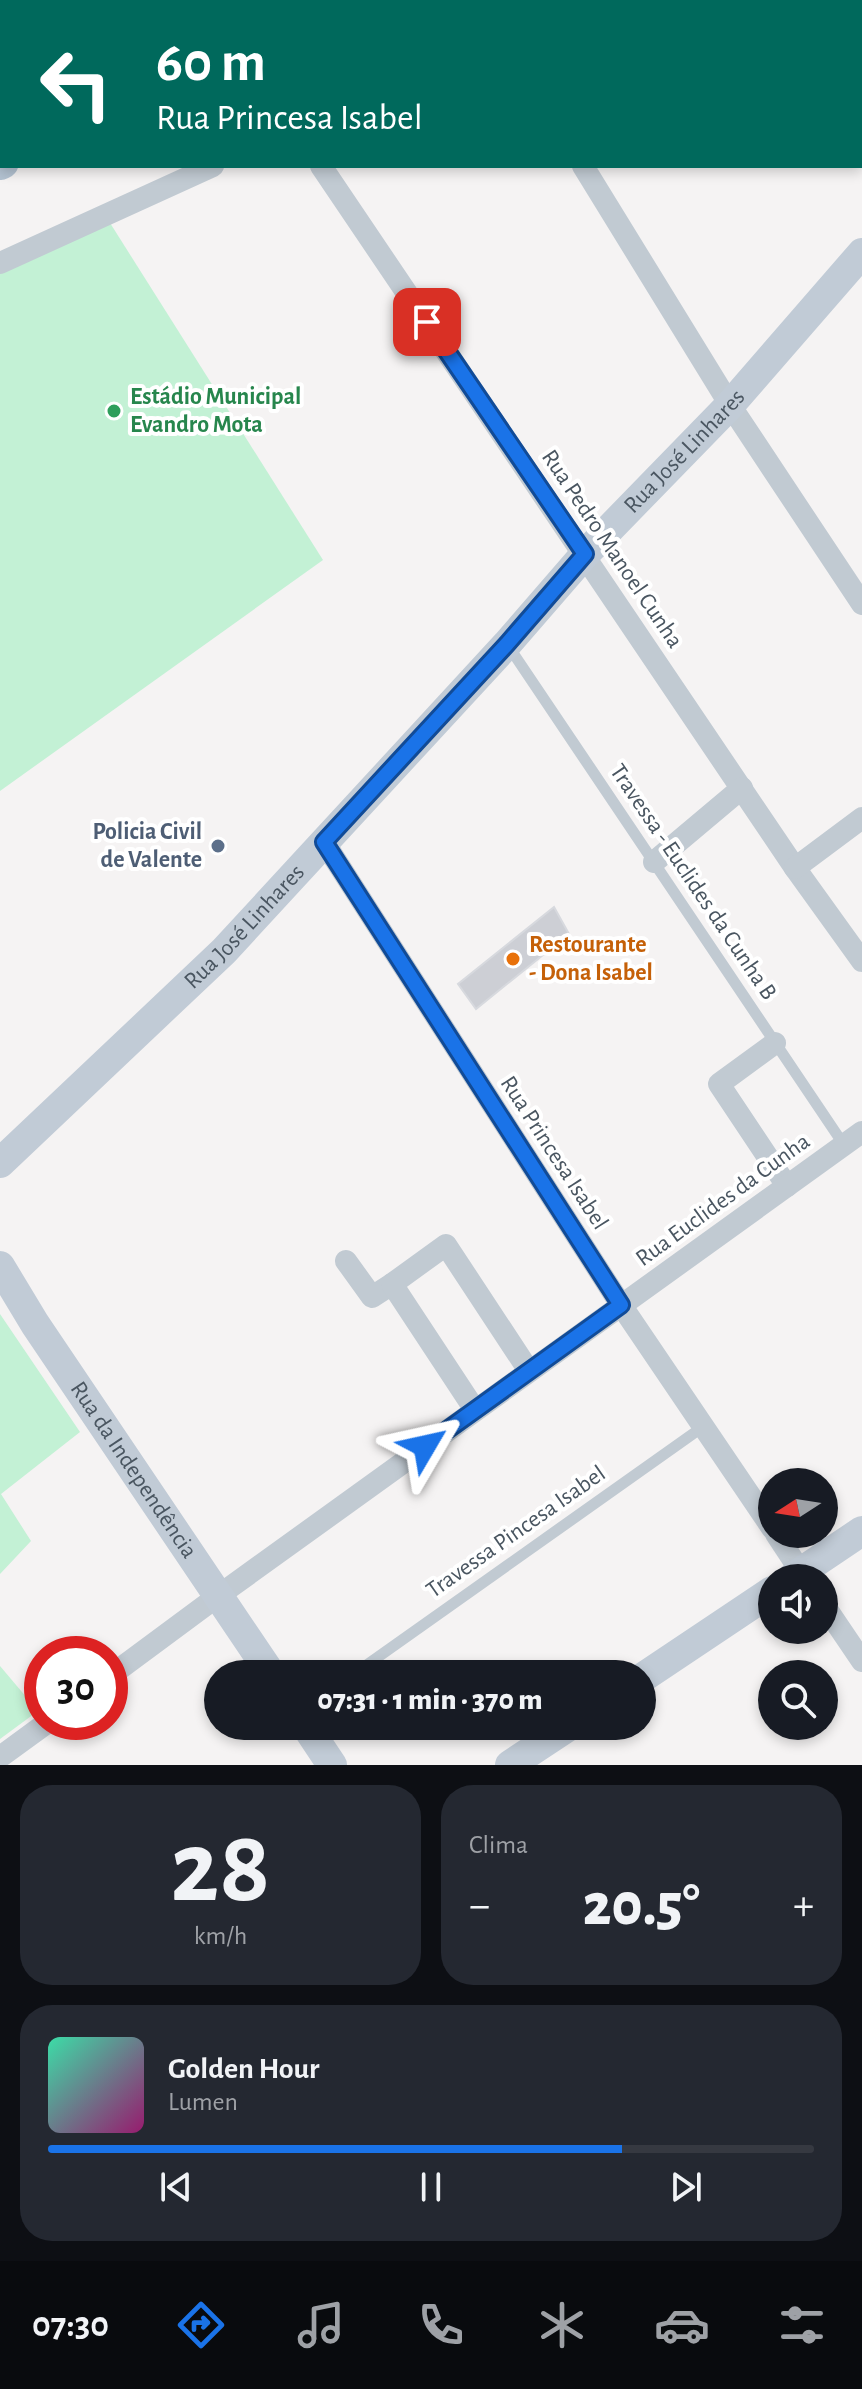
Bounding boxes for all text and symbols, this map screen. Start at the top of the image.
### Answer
icon: left [24,32,128,136]
text: 60 m [156,35,266,91]
text: Rua Princesa Isabel [156,100,423,136]
pin [393,288,461,356]
icon: arrive [405,300,449,344]
place label: Estádio Municipal Evandro Mota [130,385,301,437]
street label: Rua José Linhares [620,385,750,518]
marker: Estádio Municipal Evandro Mota [105,402,123,420]
street label: Rua Pedro Manoel Cunha [537,446,687,652]
street label: Travessa - Euclides da Cunha B [605,760,781,1004]
place label: Policia Civil de Valente [92,820,202,872]
marker: Policia Civil de Valente [209,837,227,855]
street label: Rua José Linhares [180,860,309,994]
place label: Restourante - Dona Isabel [529,933,653,985]
marker: Restourante - Dona Isabel [504,950,522,968]
street label: Rua Princesa Isabel [496,1072,612,1234]
street label: Rua Euclides da Cunha [632,1129,814,1271]
street label: Rua da Independência [66,1377,201,1563]
position arrow [383,1404,467,1488]
street label: Travessa Pincesa Isabel [422,1461,610,1603]
north arrow [758,1468,838,1548]
map controls [758,1468,838,1740]
button: sound [758,1564,838,1644]
speed limit sign: 30 [24,1636,128,1740]
button: search [758,1660,838,1740]
text: 07:31 · 1 min · 370 m [317,1685,543,1715]
text: 28 [170,1817,271,1921]
text: Clima [469,1832,528,1858]
text: 20.5° [583,1876,700,1936]
text: − [469,1884,490,1928]
text: + [793,1884,814,1928]
text: km/h [194,1923,247,1949]
text: Golden Hour [168,2054,320,2084]
text: Lumen [168,2089,238,2115]
icon: previous [154,2165,198,2209]
icon: pause [409,2165,453,2209]
icon: next [664,2165,708,2209]
icon: directions [173,2297,229,2353]
icon: music [293,2297,349,2353]
icon: phone [413,2297,469,2353]
icon: climate [534,2297,590,2353]
icon: car [654,2297,710,2353]
icon: filters [774,2297,830,2353]
text: 07:30 [32,2307,109,2343]

